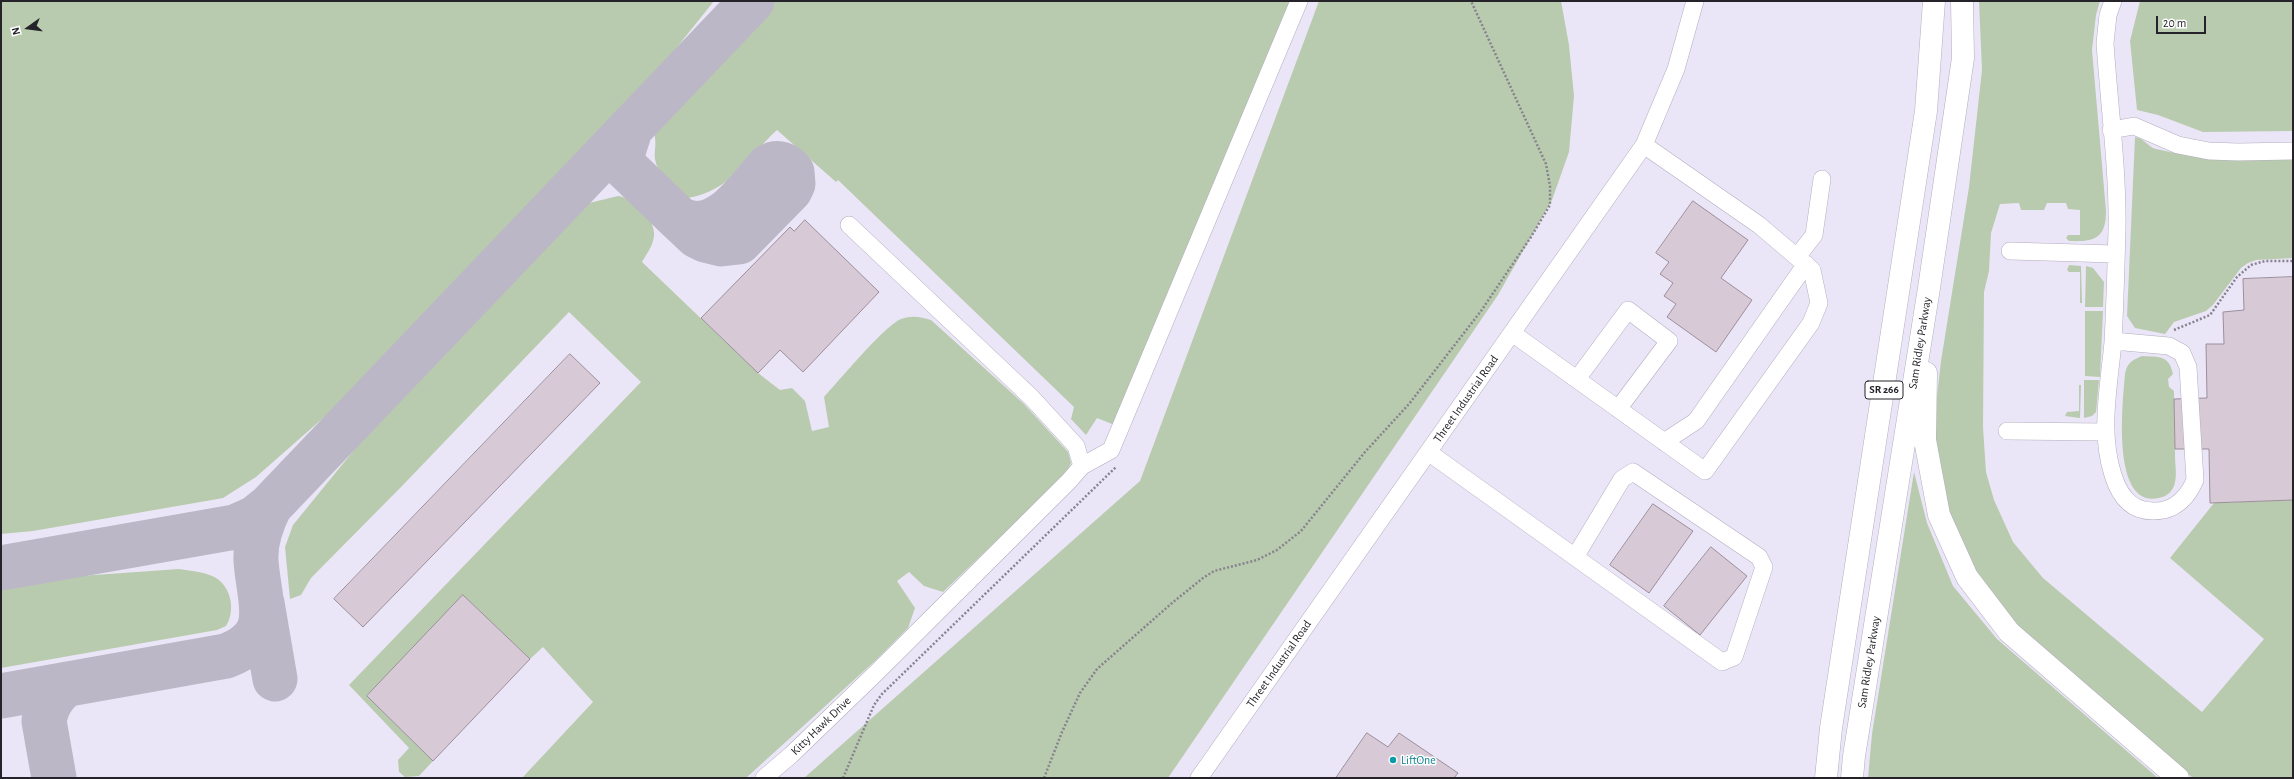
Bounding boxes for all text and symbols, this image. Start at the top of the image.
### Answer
north arrow [8,8,48,48]
scale bar [2158,8,2208,34]
text: 20 m [2163,17,2186,29]
text: N [10,26,22,36]
street label: Sam Ridley Parkway [1906,296,1934,390]
street label: Threet Industrial Road [1430,352,1502,446]
road number: SR 266 [1865,381,1903,399]
street label: Sam Ridley Parkway [1855,615,1883,709]
street label: Threet Industrial Road [1243,617,1315,711]
street label: Kitty Hawk Drive [788,694,854,758]
place label: LiftOne [1401,753,1436,767]
marker: LiftOne [1388,755,1398,765]

